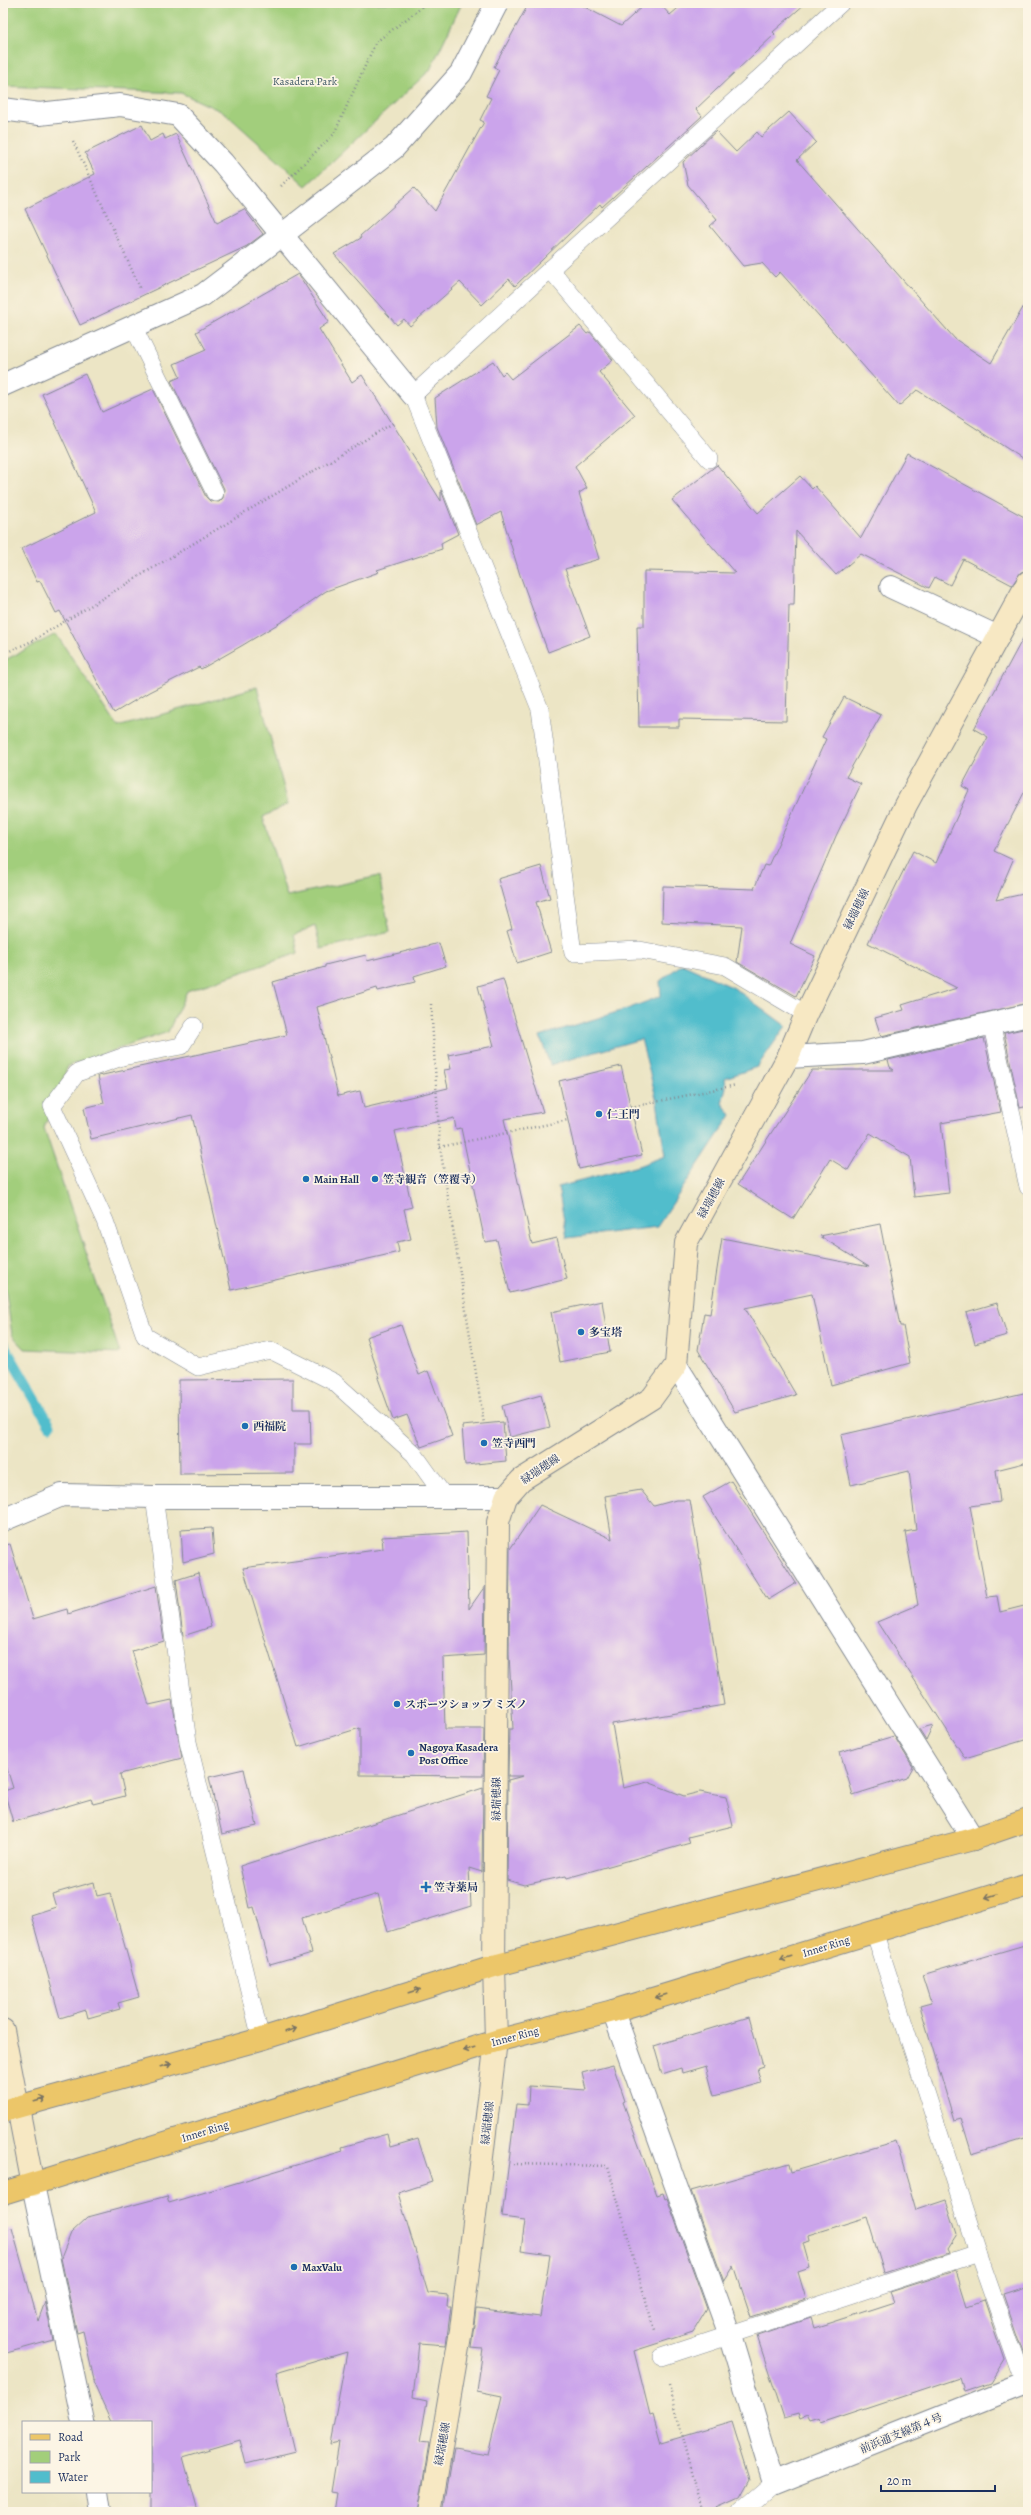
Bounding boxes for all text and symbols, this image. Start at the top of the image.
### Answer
park label: Kasadera Park [273,74,338,89]
street label: 緑瑞穂線 [840,886,873,932]
place label: 仁王門 [607,1107,640,1122]
marker: 仁王門 [594,1109,604,1119]
place label: Main Hall [314,1172,359,1187]
place label: 笠寺観音（笠覆寺） [383,1172,482,1187]
marker: Main Hall [301,1174,311,1184]
marker: 笠寺観音（笠覆寺） [370,1174,380,1184]
street label: 緑瑞穂線 [694,1175,729,1221]
place label: 多宝塔 [589,1325,623,1340]
marker: 多宝塔 [576,1327,586,1337]
place label: 西福院 [253,1419,286,1434]
marker: 西福院 [240,1421,250,1431]
place label: 笠寺西門 [492,1436,536,1451]
marker: 笠寺西門 [479,1438,489,1448]
street label: 緑瑞穂線 [518,1451,563,1488]
place label: スポーツショップ ミズノ [405,1697,527,1712]
marker: スポーツショップ ミズノ [392,1699,402,1709]
place label: Nagoya Kasadera Post Office [419,1740,499,1768]
marker: Nagoya Kasadera Post Office [406,1748,416,1758]
street label: 緑瑞穂線 [489,1777,504,1821]
place label: 笠寺薬局 [434,1880,478,1895]
marker: 笠寺薬局 [421,1882,431,1892]
one-way arrow [984,1893,997,1900]
street label: Inner Ring [801,1932,852,1961]
one-way arrow [780,1955,793,1962]
one-way arrow [408,1987,421,1994]
one-way arrow [655,1993,668,2000]
street label: Inner Ring [490,2023,541,2050]
one-way arrow [284,2026,297,2033]
one-way arrow [463,2046,475,2054]
one-way arrow [159,2061,172,2069]
one-way arrow [34,2096,47,2103]
street label: 緑瑞穂線 [478,2100,497,2146]
street label: Inner Ring [180,2117,231,2146]
place label: MaxValu [302,2260,343,2275]
marker: MaxValu [289,2262,299,2272]
street label: 前浜通支線第４号 [858,2410,945,2457]
legend [22,2421,152,2493]
street label: 緑瑞穂線 [431,2421,454,2467]
text: Road [58,2429,84,2445]
text: Park [58,2449,81,2465]
scale bar [881,2467,995,2493]
text: Water [57,2469,88,2485]
text: 20 m [887,2473,911,2489]

